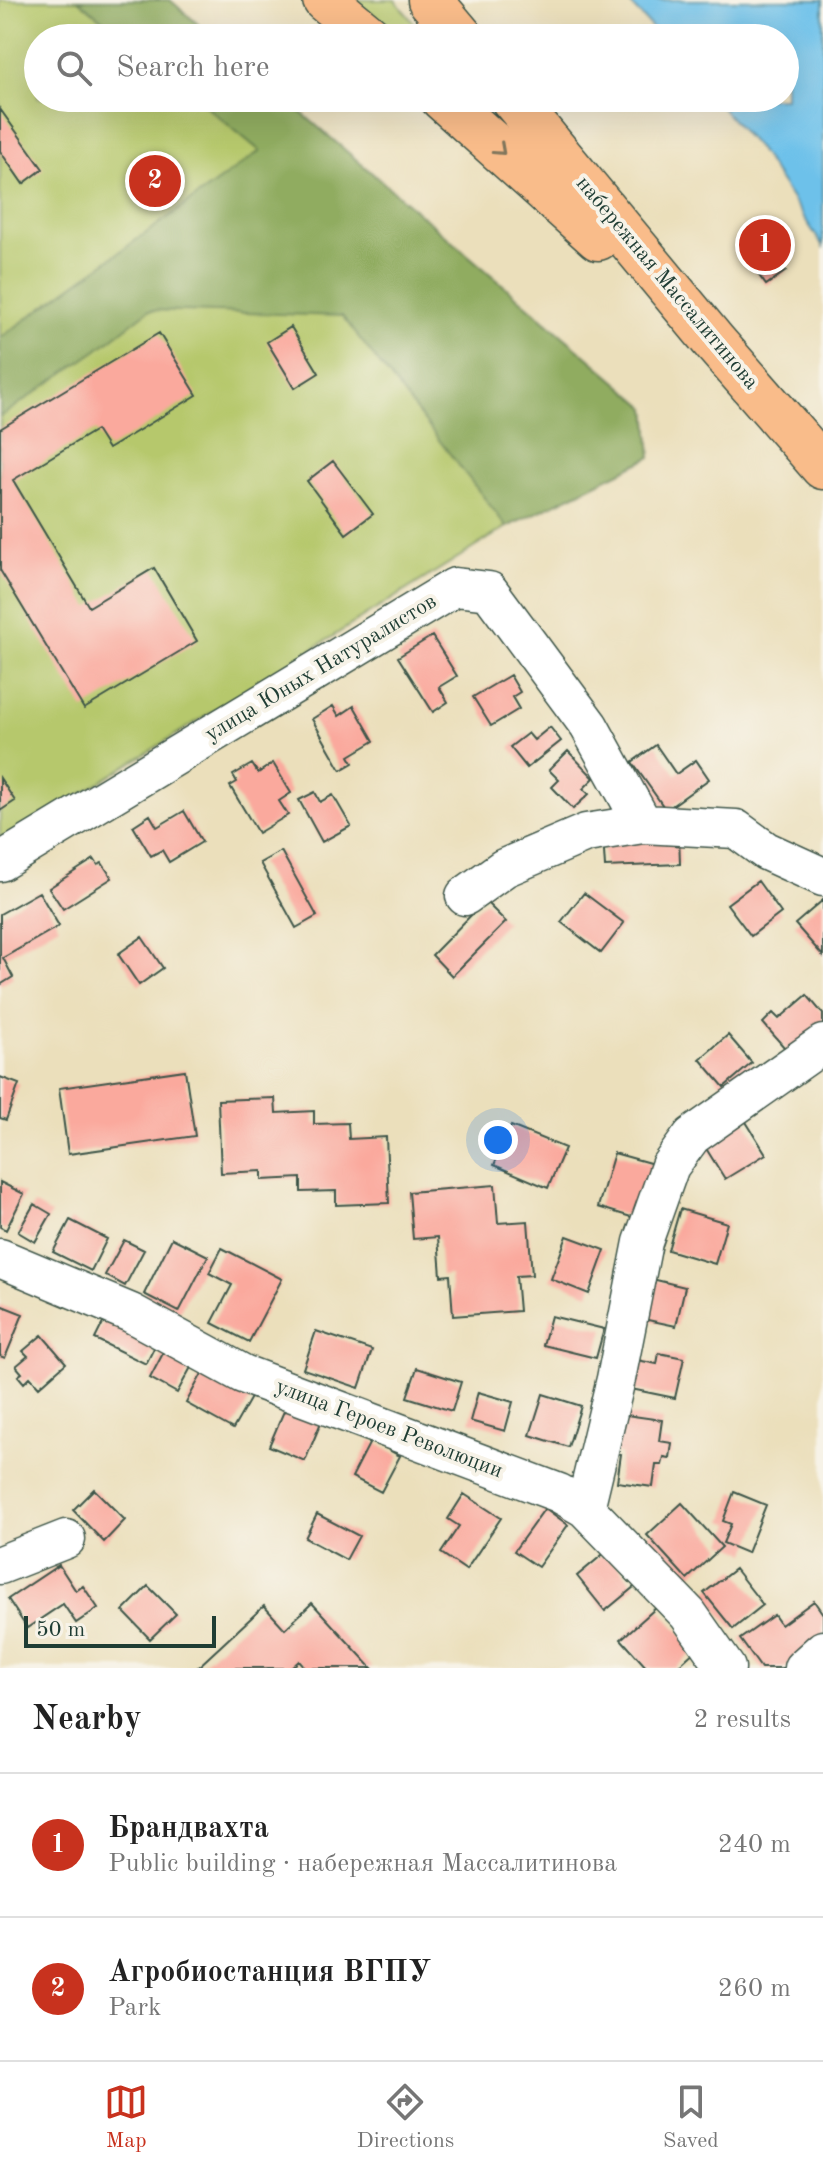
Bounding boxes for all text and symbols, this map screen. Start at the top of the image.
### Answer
search box [24,24,799,112]
icon: search [52,46,96,90]
text: Search here [116,53,270,83]
one-way arrow [491,140,506,154]
pin: 2 [129,151,181,211]
street label: набережная Массалитинова [572,172,763,394]
pin: 1 [739,215,791,275]
street label: улица Юных Натуралистов [202,590,440,746]
your location [478,1120,518,1160]
street label: улица Героев Революции [272,1376,506,1482]
scale bar [24,1612,216,1648]
text: 50 m [36,1619,85,1641]
text: Nearby [32,1703,142,1737]
text: 2 results [693,1707,791,1733]
text: Брандвахта [108,1814,269,1844]
text: 1 [50,1832,66,1858]
text: 240 m [718,1832,791,1858]
text: Public building · набережная Массалитинова [108,1851,617,1877]
text: Агробиостанция ВГПУ [108,1958,431,1988]
text: 2 [50,1976,66,2002]
text: 260 m [718,1976,791,2002]
text: Park [108,1995,162,2021]
tab: Map [104,2080,148,2155]
tab: Directions [357,2080,454,2155]
tab: Saved [663,2080,719,2155]

